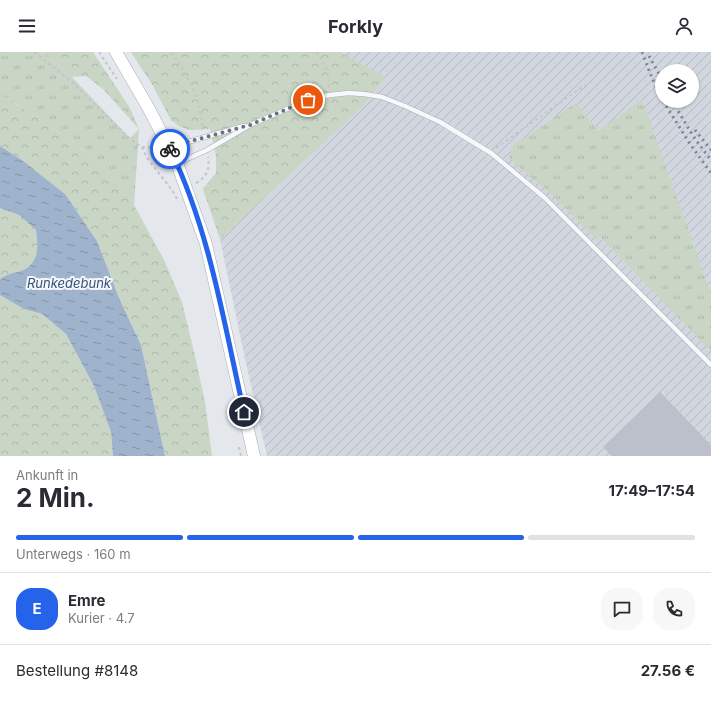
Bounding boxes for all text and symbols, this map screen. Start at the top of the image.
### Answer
icon: menu [16,15,38,37]
icon: person [673,15,695,37]
text: Forkly [328,16,383,37]
map controls [655,64,699,108]
button: layers [655,64,699,108]
pin [291,83,325,117]
icon: bag [297,89,319,111]
courier [150,129,190,169]
icon: bike [159,138,181,160]
water label: Runkedebunk [27,275,112,291]
pin [227,395,261,429]
icon: home [233,401,255,423]
text: Ankunft in [16,467,78,483]
text: 17:49–17:54 [608,481,695,500]
text: 2 Min. [16,482,95,513]
text: Unterwegs · 160 m [16,546,131,562]
button: chat [601,588,643,630]
button: phone [653,588,695,630]
text: Emre [68,591,105,610]
text: E [32,599,42,618]
text: Kurier · 4.7 [68,610,135,626]
text: Bestellung #8148 [16,661,138,680]
text: 27.56 € [641,661,695,680]

